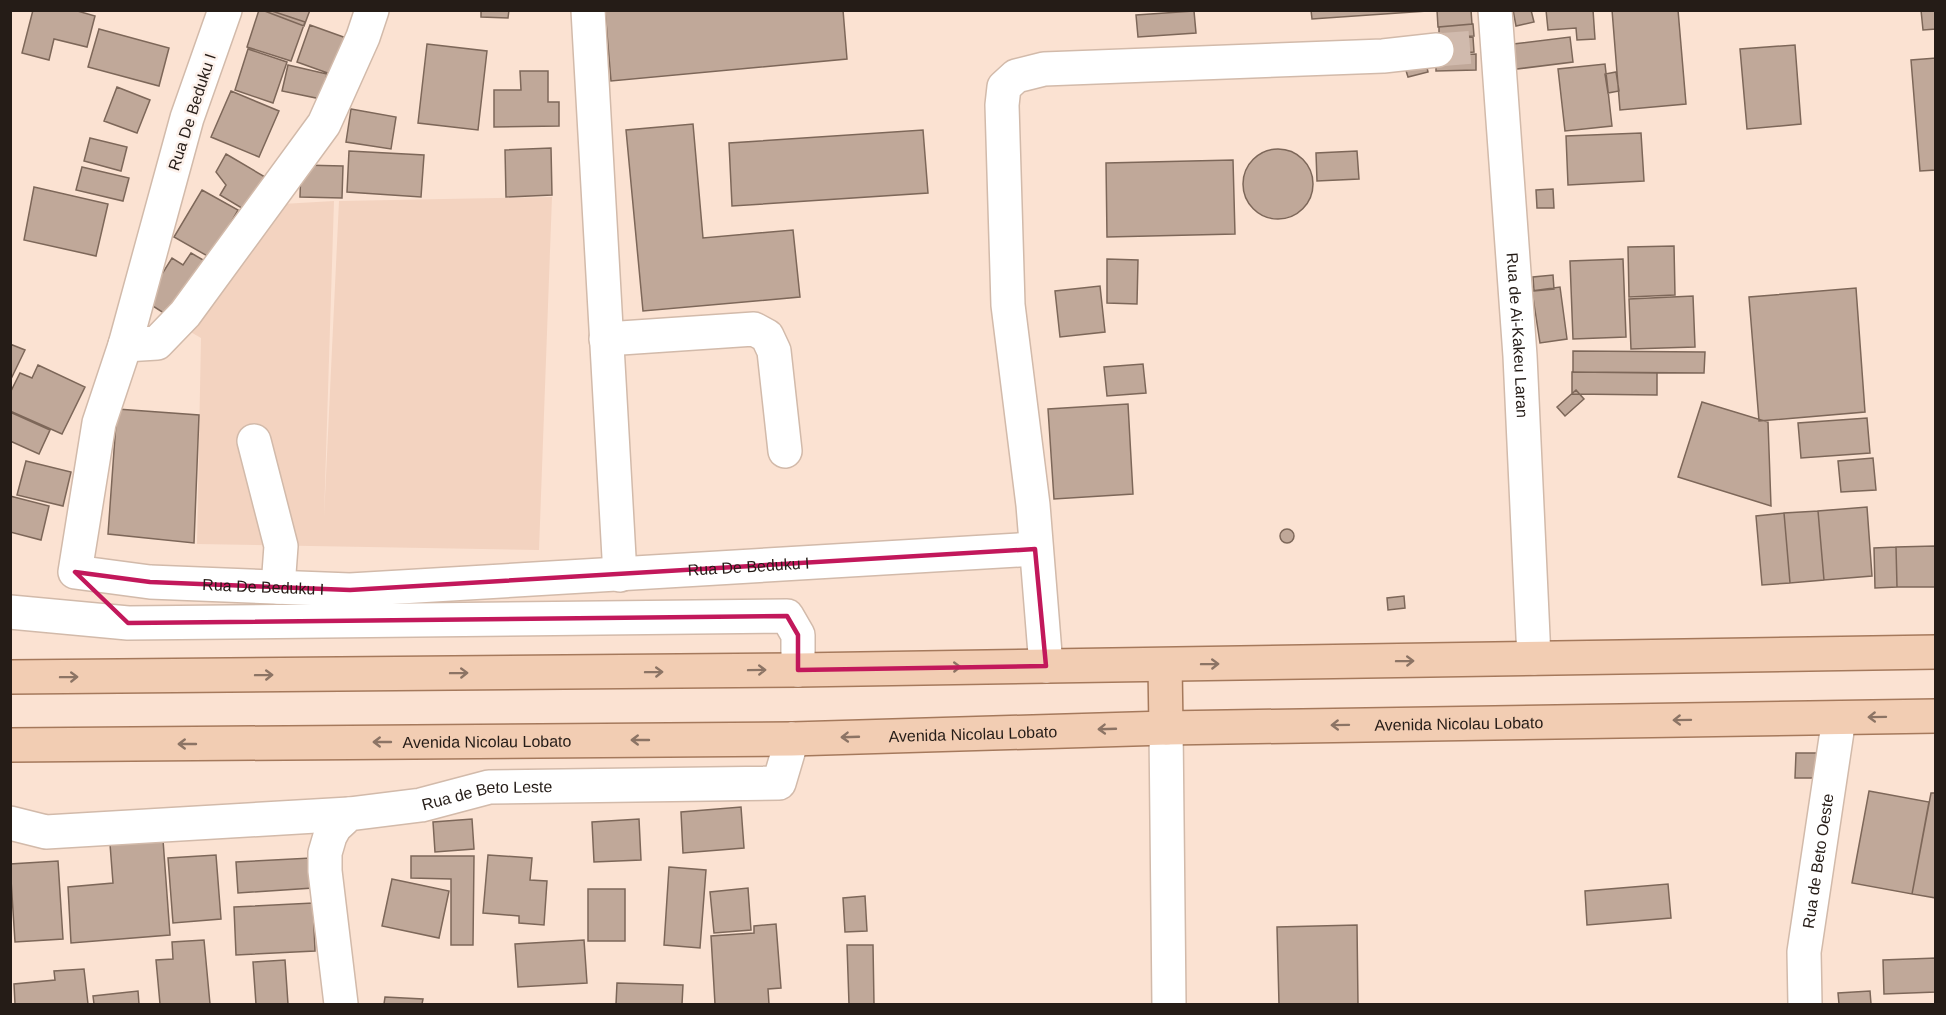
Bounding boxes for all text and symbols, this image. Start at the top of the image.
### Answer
street label: Rua De Beduku I [165,51,219,173]
street label: Rua de Ai-Kakeu Laran [1504,252,1531,418]
street label: Rua De Beduku I [687,554,810,578]
street label: Rua De Beduku I [202,576,325,597]
one-way arrow [1394,655,1414,666]
one-way arrow [1199,658,1219,670]
one-way arrow [941,662,961,673]
one-way arrow [747,665,767,676]
one-way arrow [643,666,663,677]
one-way arrow [448,667,468,679]
one-way arrow [253,669,273,681]
one-way arrow [58,671,78,683]
one-way arrow [1868,711,1888,723]
street label: Avenida Nicolau Lobato [1374,714,1543,733]
one-way arrow [1673,714,1693,726]
one-way arrow [1331,719,1351,731]
street label: Avenida Nicolau Lobato [888,723,1058,745]
one-way arrow [1098,724,1118,735]
one-way arrow [840,731,860,743]
street label: Avenida Nicolau Lobato [402,732,572,750]
one-way arrow [631,734,651,746]
one-way arrow [373,736,393,748]
one-way arrow [178,738,198,750]
street label: Rua de Beto Leste [420,778,553,813]
street label: Rua de Beto Oeste [1799,792,1836,930]

